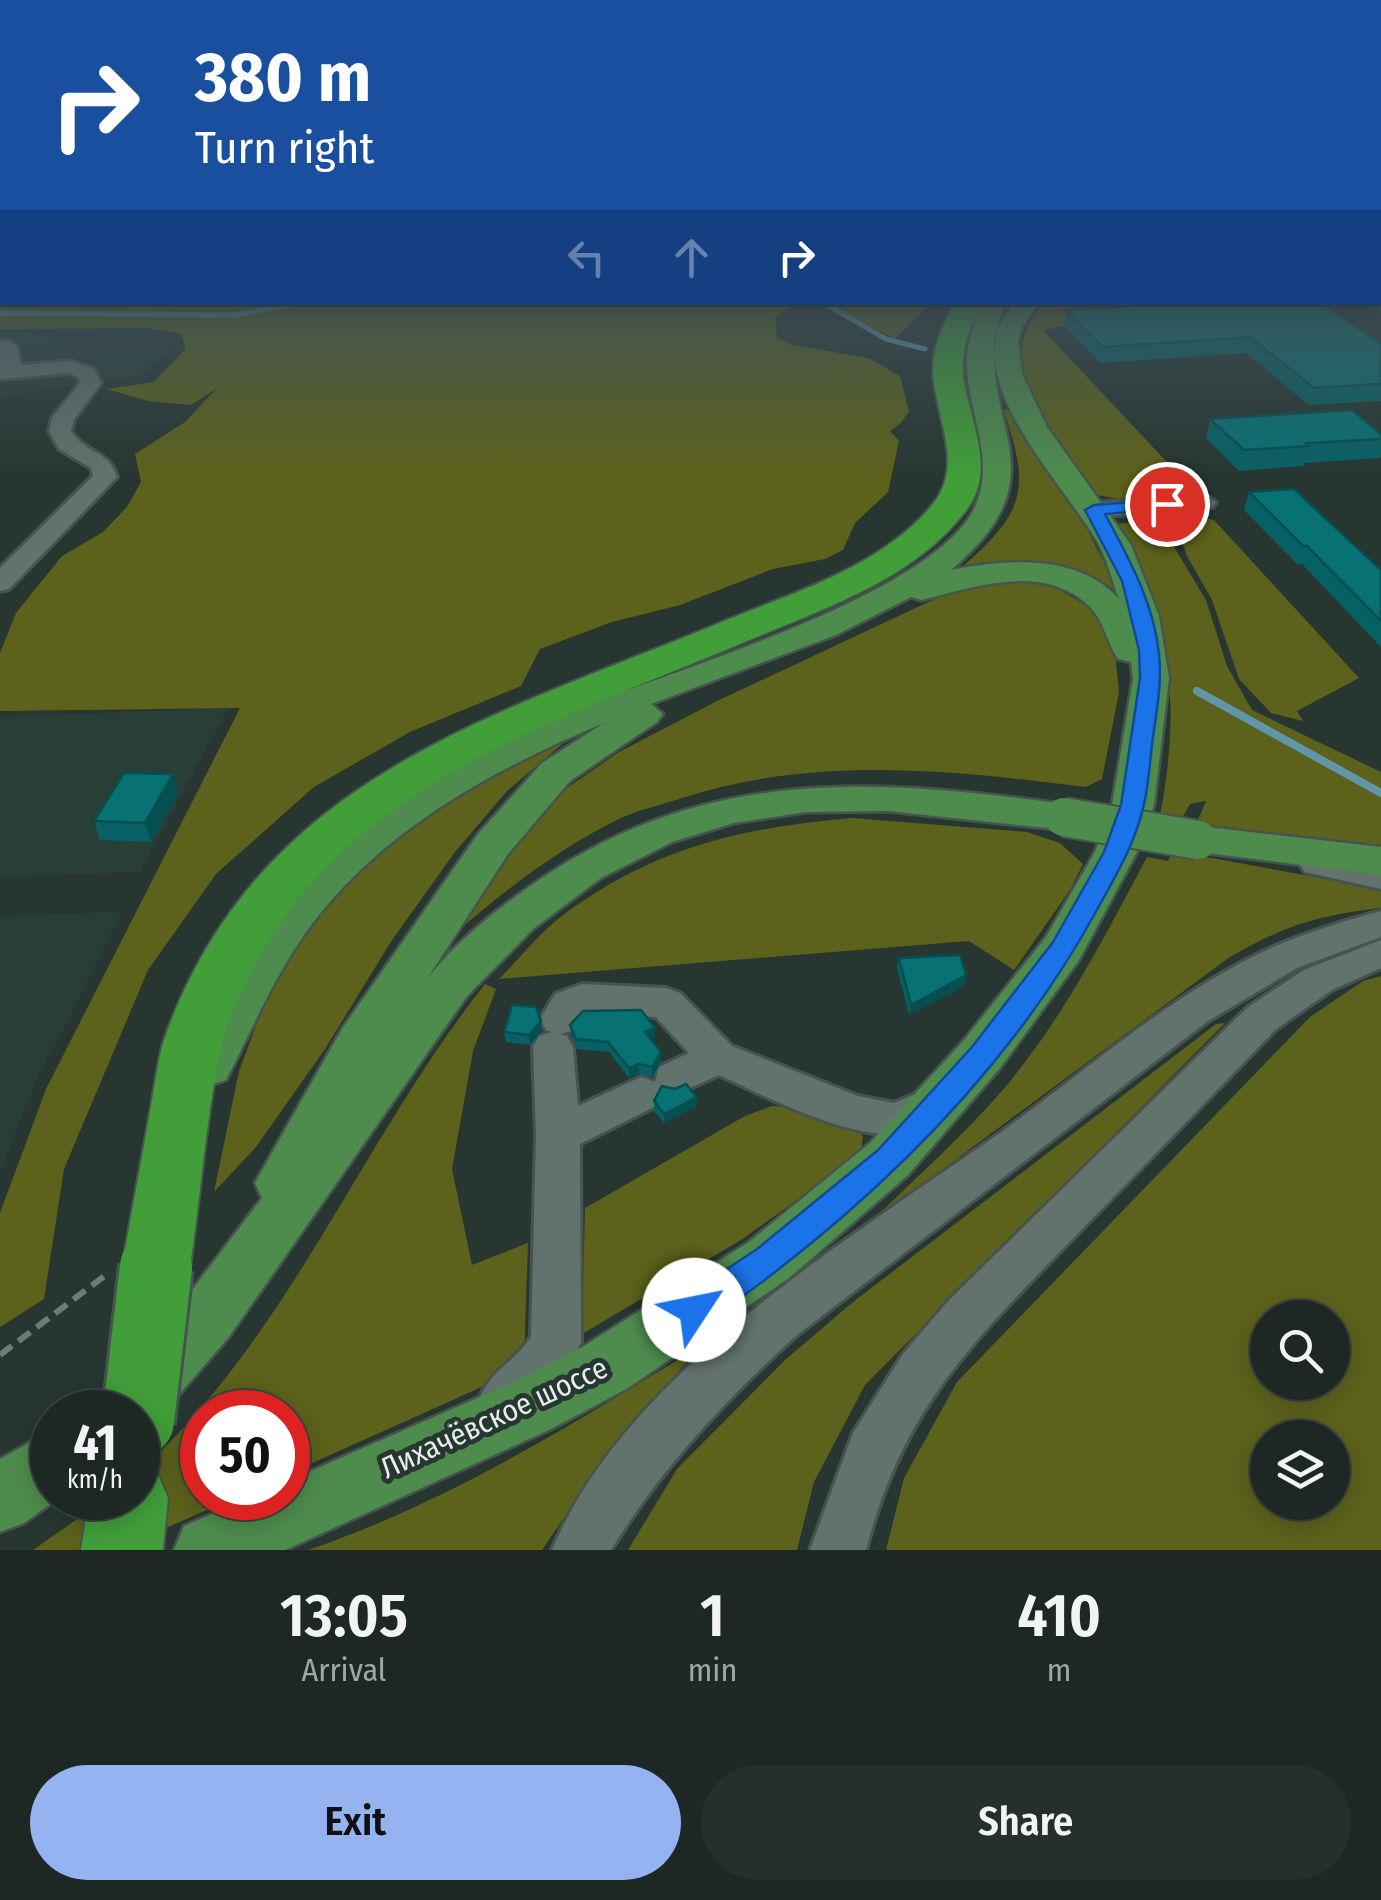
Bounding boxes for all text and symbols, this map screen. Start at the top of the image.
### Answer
text: 380 m [195,36,371,120]
icon: right [30,40,160,170]
text: Turn right [195,121,374,175]
icon: left [559,230,614,285]
icon: ahead [664,230,719,285]
icon: right [769,230,824,285]
pin [1125,462,1210,547]
icon: arrive [1140,477,1195,532]
position arrow [642,1258,746,1362]
map controls [1250,1300,1350,1520]
button: search [1250,1300,1350,1400]
street label: Лихачёвское шоссе [375,1350,613,1486]
speed limit sign: 50 [180,1390,310,1520]
text: 41 [73,1413,117,1473]
button: layers [1250,1420,1350,1520]
text: km/h [67,1465,123,1495]
text: 13:05 [280,1580,408,1652]
text: 1 [700,1580,725,1652]
text: 410 [1017,1580,1101,1652]
text: Arrival [301,1651,386,1689]
text: min [688,1651,737,1689]
text: m [1047,1651,1071,1689]
button: Exit [30,1765,681,1880]
button: Share [701,1765,1351,1880]

